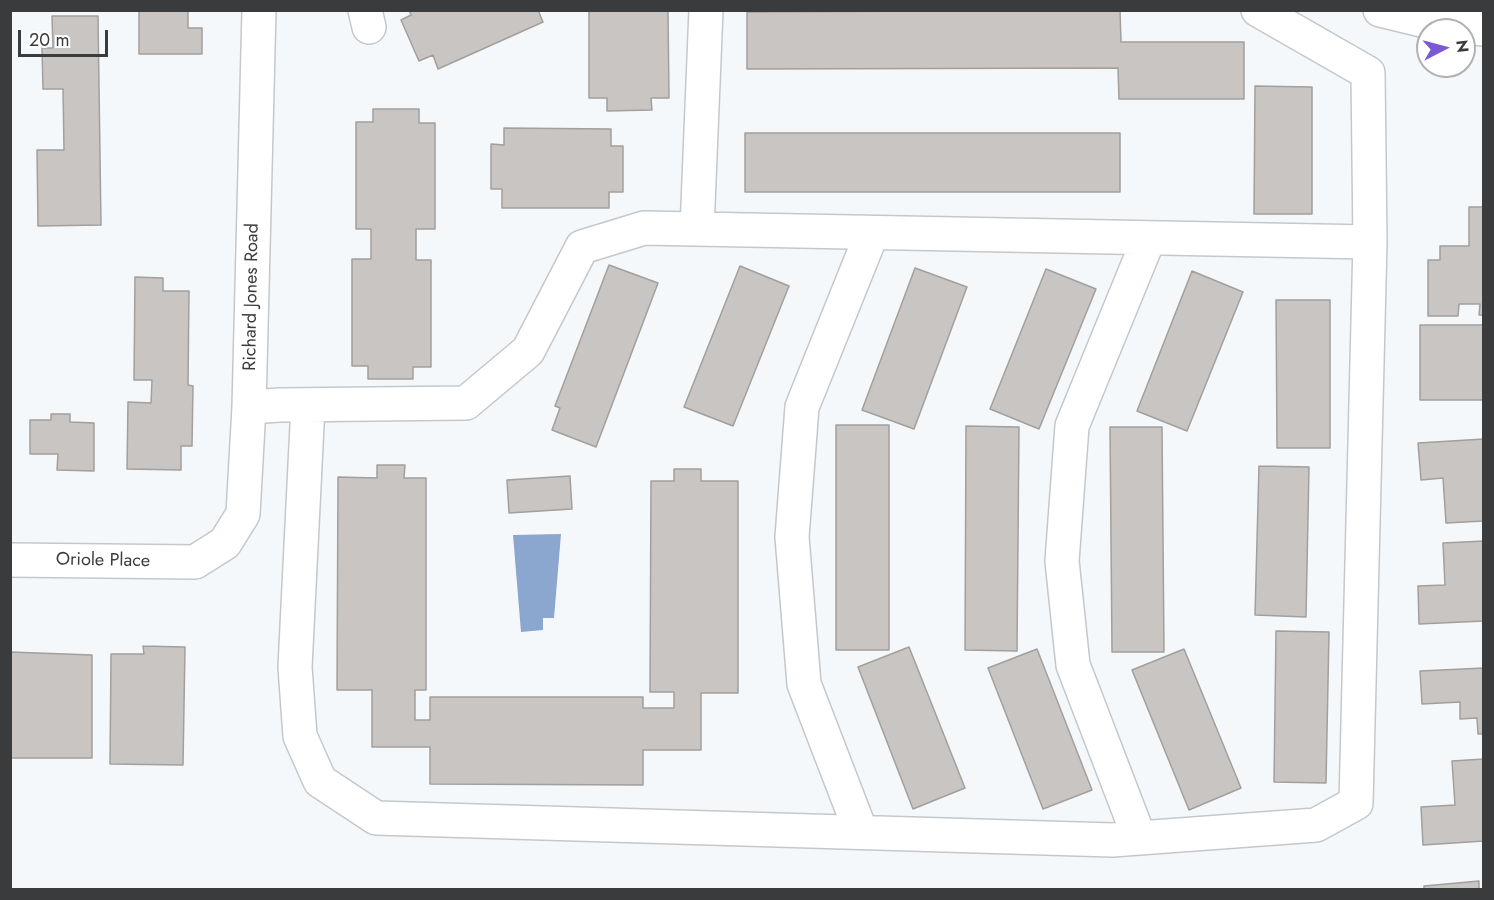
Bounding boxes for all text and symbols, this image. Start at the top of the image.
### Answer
scale bar [21,18,111,56]
north arrow [1416,18,1476,78]
text: 20 m [29,27,69,53]
text: N [1450,39,1475,54]
street label: Richard Jones Road [240,223,264,371]
street label: Oriole Place [56,549,150,573]

